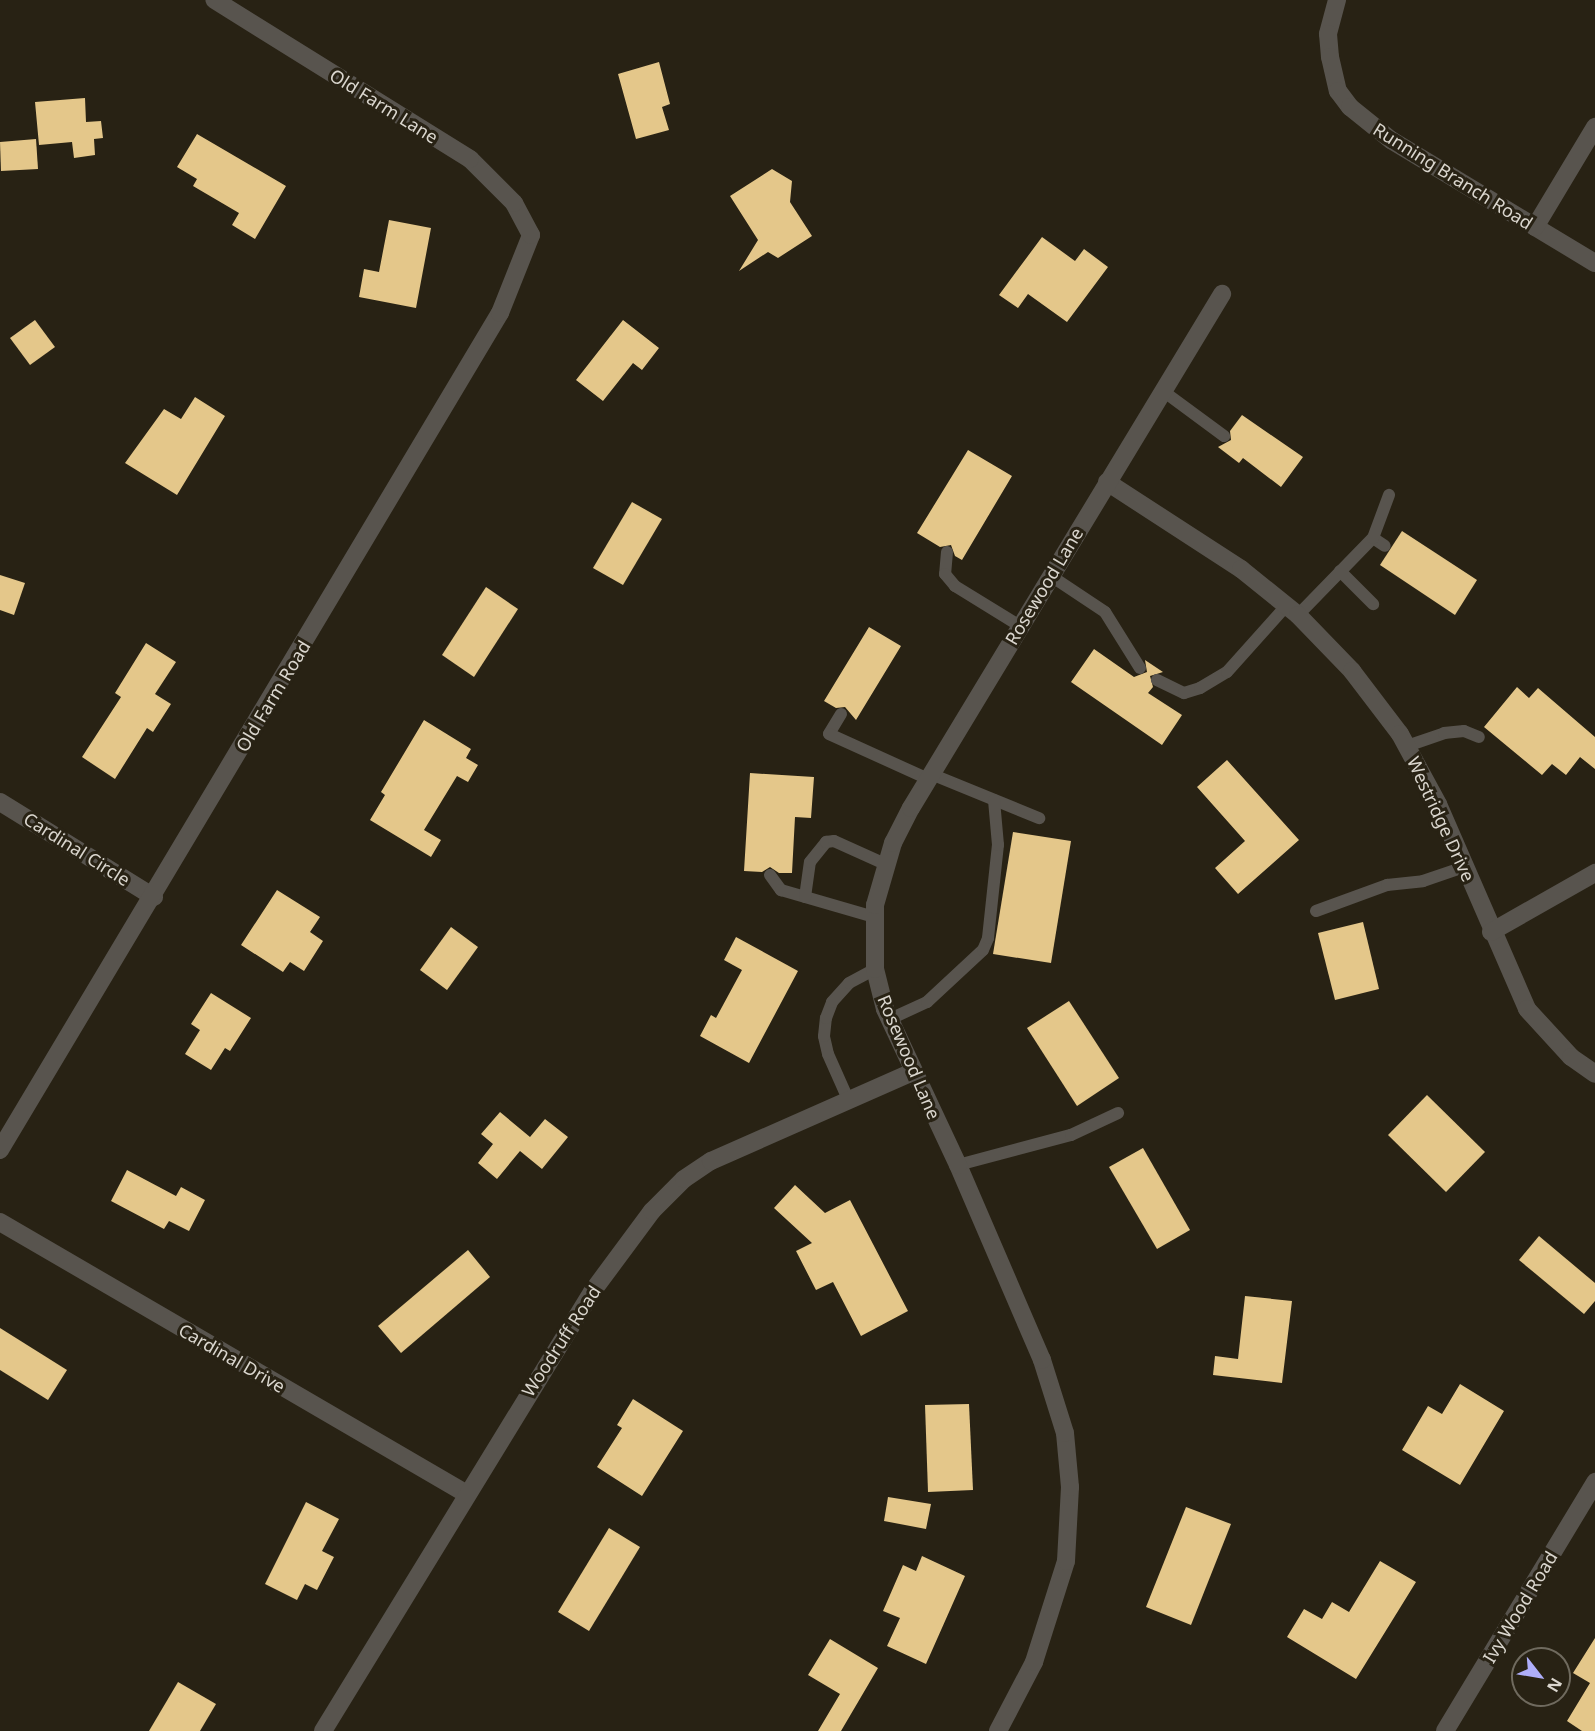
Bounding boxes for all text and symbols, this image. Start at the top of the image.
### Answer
street label: Old Farm Lane [326,64,442,148]
street label: Running Branch Road [1369,118,1537,234]
street label: Rosewood Lane [1000,523,1088,649]
street label: Old Farm Road [231,636,315,756]
street label: Westridge Drive [1403,753,1479,885]
street label: Cardinal Circle [20,808,134,890]
street label: Rosewood Lane [873,992,945,1122]
street label: Woodruff Road [517,1281,605,1401]
street label: Cardinal Drive [175,1319,289,1397]
street label: Ivy Wood Road [1478,1547,1562,1667]
north arrow [1511,1647,1571,1707]
text: N [1542,1674,1567,1696]

